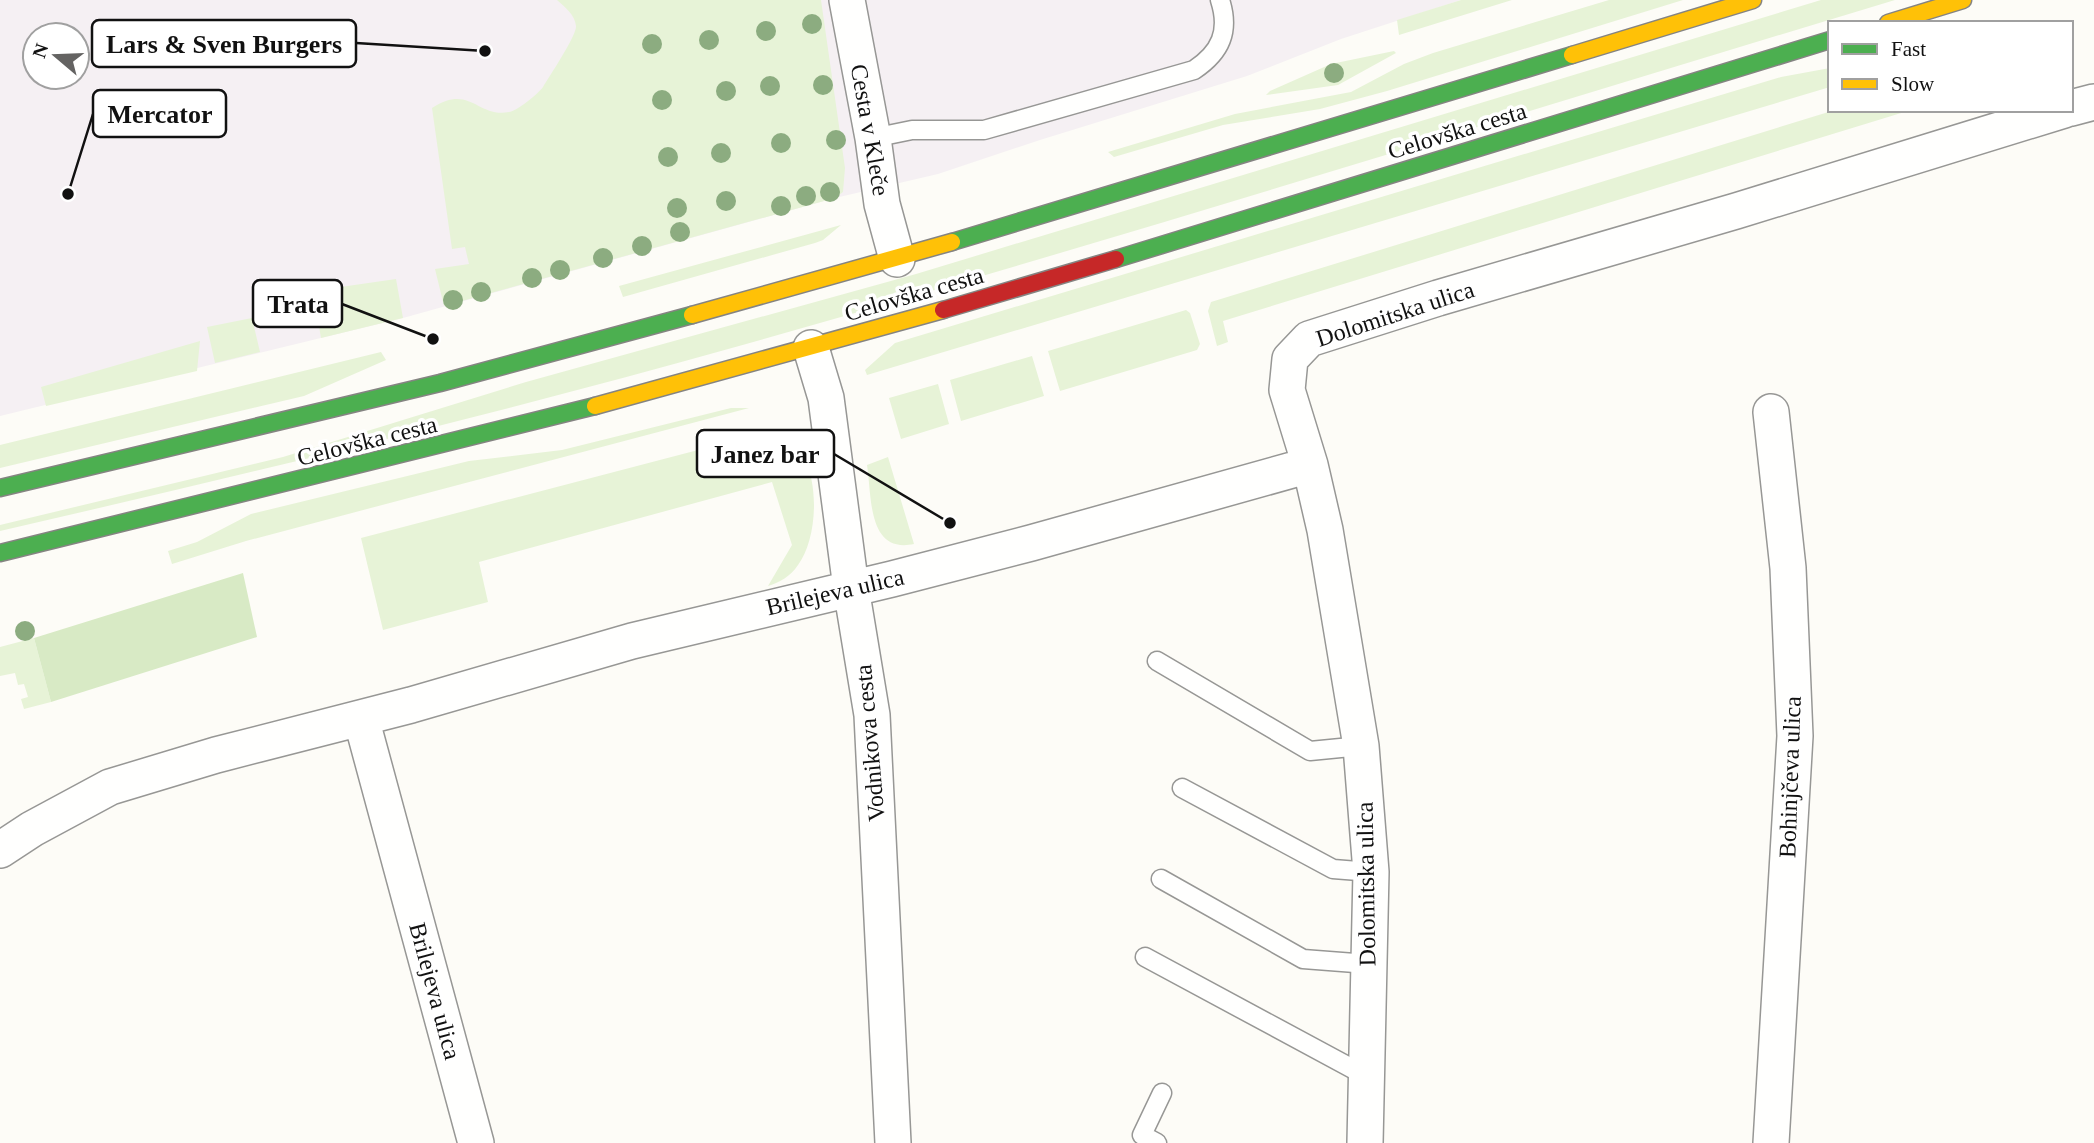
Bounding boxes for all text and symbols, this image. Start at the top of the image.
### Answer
callout: Lars & Sven Burgers [92,20,356,67]
north arrow [21,21,91,91]
legend [1828,21,2073,112]
text: Lars & Sven Burgers [106,30,342,59]
text: Fast [1891,37,1926,61]
text: N [28,40,53,61]
street label: Cesta v Kleče [846,62,894,198]
text: Slow [1891,72,1935,96]
callout: Mercator [93,90,226,137]
street label: Celovška cesta [1385,98,1530,164]
text: Mercator [108,100,212,129]
street label: Celovška cesta [842,262,987,326]
street label: Dolomitska ulica [1313,276,1478,352]
callout: Trata [253,280,342,327]
text: Trata [267,290,329,319]
street label: Celovška cesta [294,411,440,471]
callout: Janez bar [697,430,834,477]
text: Janez bar [710,440,820,469]
street label: Brilejeva ulica [764,563,907,620]
street label: Vodnikova cesta [850,663,890,823]
street label: Bohinjčeva ulica [1774,695,1806,858]
street label: Dolomitska ulica [1352,801,1380,967]
street label: Brilejeva ulica [404,920,466,1063]

